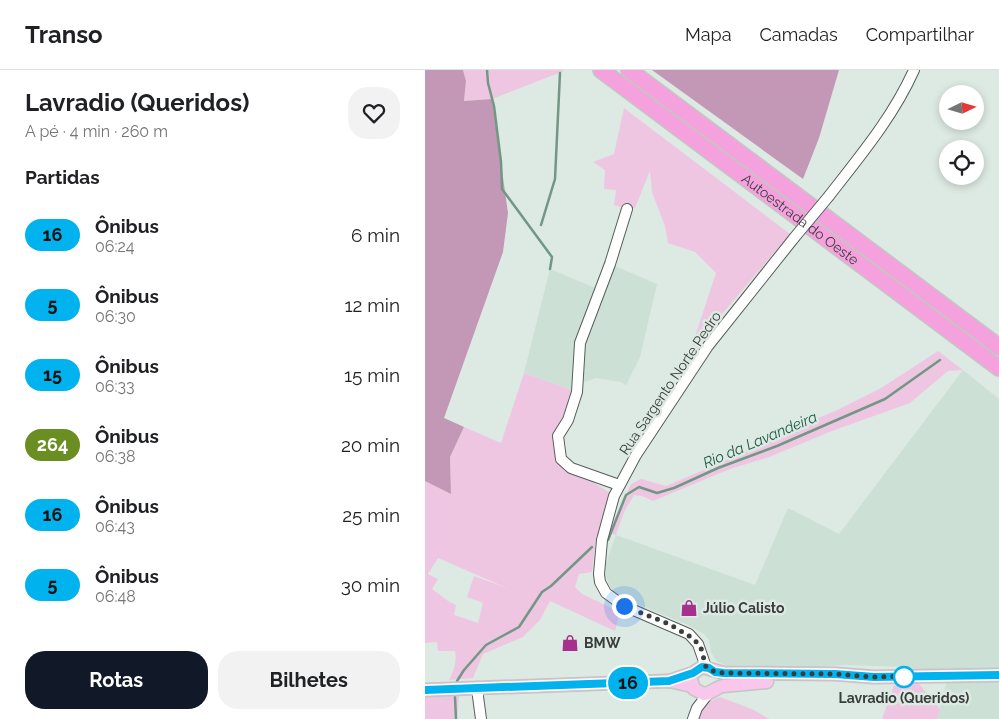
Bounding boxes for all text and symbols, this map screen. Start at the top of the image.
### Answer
text: Transo [25,20,103,49]
text: Mapa [685,24,731,45]
text: Camadas [759,24,838,45]
text: Compartilhar [866,24,974,45]
north arrow [939,85,984,130]
map controls [939,85,984,185]
button: heart [348,87,400,139]
text: Lavradio (Queridos) [25,88,249,117]
text: A pé · 4 min · 260 m [25,122,168,141]
button: locate [939,140,984,185]
text: Partidas [25,166,100,188]
street label: Autoestrada do Oeste [739,170,862,268]
text: Ônibus [95,215,159,237]
text: 16 [43,224,62,245]
text: 6 min [351,224,400,246]
text: 06:24 [95,237,135,256]
text: Ônibus [95,285,159,307]
text: 5 [48,294,57,315]
text: 12 min [344,294,400,316]
text: 06:30 [95,307,136,326]
street label: Rua Sargento Norte Pedro [616,308,724,458]
text: Ônibus [95,355,159,377]
text: 15 [43,364,62,385]
text: 15 min [344,364,400,386]
text: 06:33 [95,377,135,396]
water label: Rio da Lavandeira [700,408,820,472]
text: Ônibus [95,425,159,447]
text: 264 [37,434,68,455]
text: 20 min [341,434,400,456]
text: 06:38 [95,447,135,466]
text: Ônibus [95,495,159,517]
text: 16 [43,504,62,525]
text: 25 min [342,504,400,526]
text: 06:43 [95,517,135,536]
text: Ônibus [95,565,159,587]
text: 5 [48,574,57,595]
text: 30 min [341,574,400,596]
text: 06:48 [95,587,136,606]
your location [612,594,637,619]
shop icon: Júlio Calisto [679,598,699,618]
place label: Júlio Calisto [703,600,785,616]
shop icon: BMW [560,633,580,653]
place label: BMW [584,635,621,651]
button: Rotas [25,651,208,709]
button: Bilhetes [218,651,400,709]
marker: Lavradio (Queridos) [893,666,915,688]
line badge: 16 [605,667,651,699]
text: 16 [618,672,638,693]
place label: Lavradio (Queridos) [839,690,969,706]

